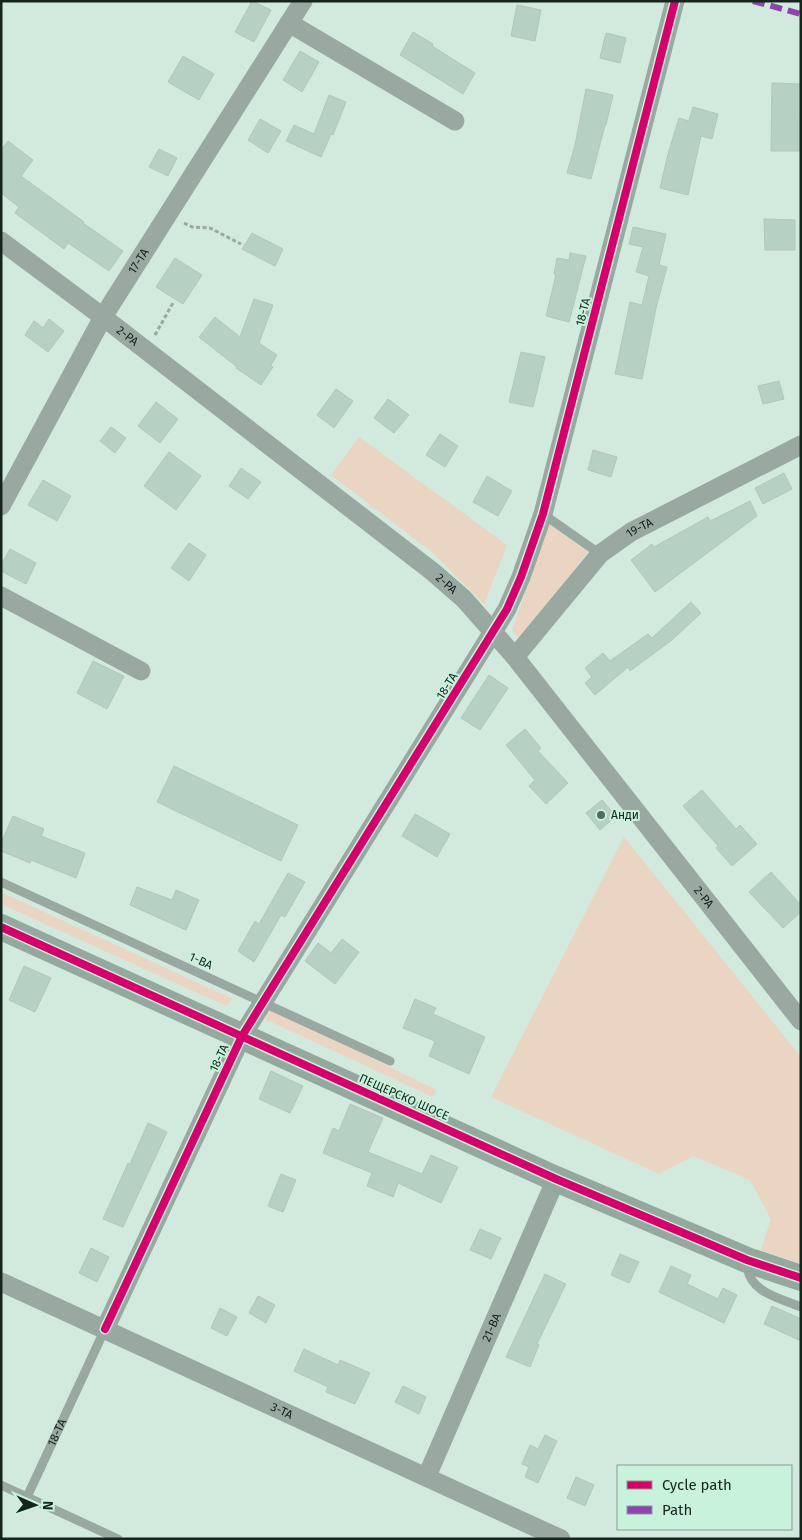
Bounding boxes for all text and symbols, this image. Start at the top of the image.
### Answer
street label: 17-ТА [125,246,152,276]
street label: 18-ТА [573,296,593,328]
street label: 2-РА [114,323,141,349]
street label: 19-ТА [623,515,655,540]
street label: 2-РА [433,571,460,597]
street label: 18-ТА [434,670,461,702]
place label: Анди [611,808,639,822]
marker: Анди [595,809,607,821]
street label: 2-РА [691,883,717,911]
street label: 1-ВА [187,950,215,972]
street label: 18-ТА [207,1042,231,1074]
street label: ПЕЩЕРСКО ШОСЕ [357,1071,451,1123]
street label: 21-ВА [479,1311,504,1344]
street label: 3-ТА [269,1400,295,1422]
street label: 18-ТА [45,1417,69,1449]
legend [617,1465,792,1530]
text: Cycle path [662,1476,732,1494]
north arrow [10,1480,60,1530]
text: N [39,1500,56,1510]
text: Path [662,1501,692,1519]

